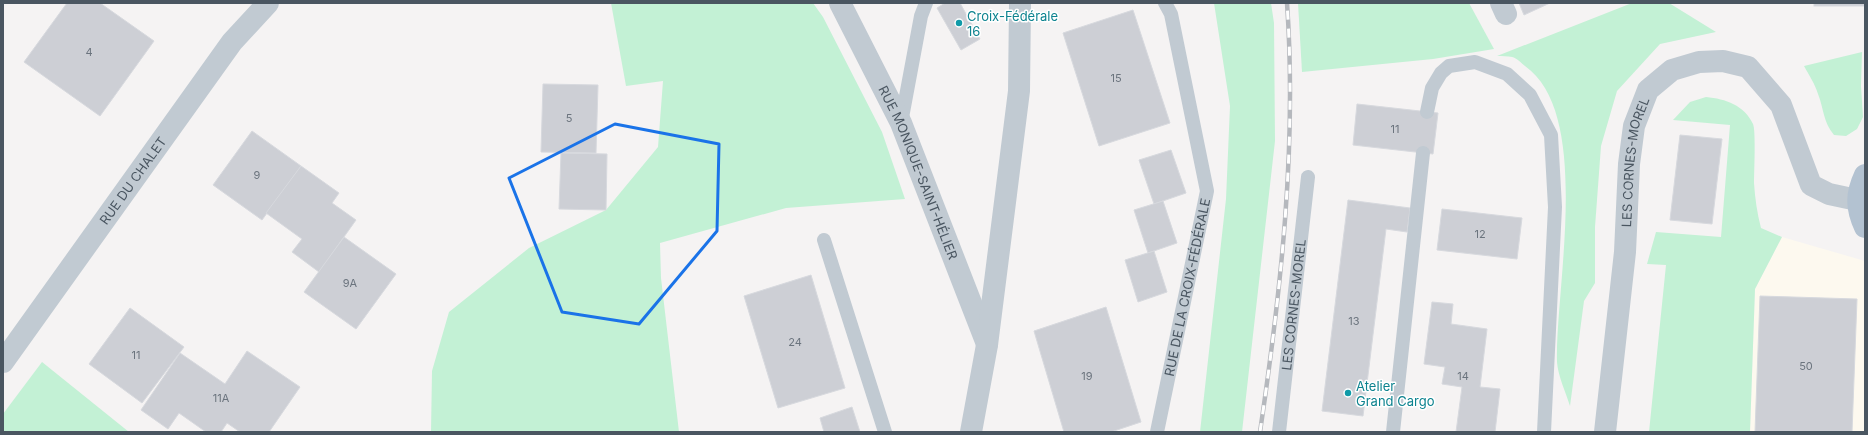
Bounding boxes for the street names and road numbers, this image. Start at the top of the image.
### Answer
street label: RUE MONIQUE-SAINT-HÉLIER [875,83,961,262]
street label: LES CORNES-MOREL [1618,95,1653,228]
street label: RUE DU CHALET [96,134,170,228]
street label: RUE DE LA CROIX-FÉDÉRALE [1161,197,1213,378]
street label: LES CORNES-MOREL [1278,238,1309,371]

